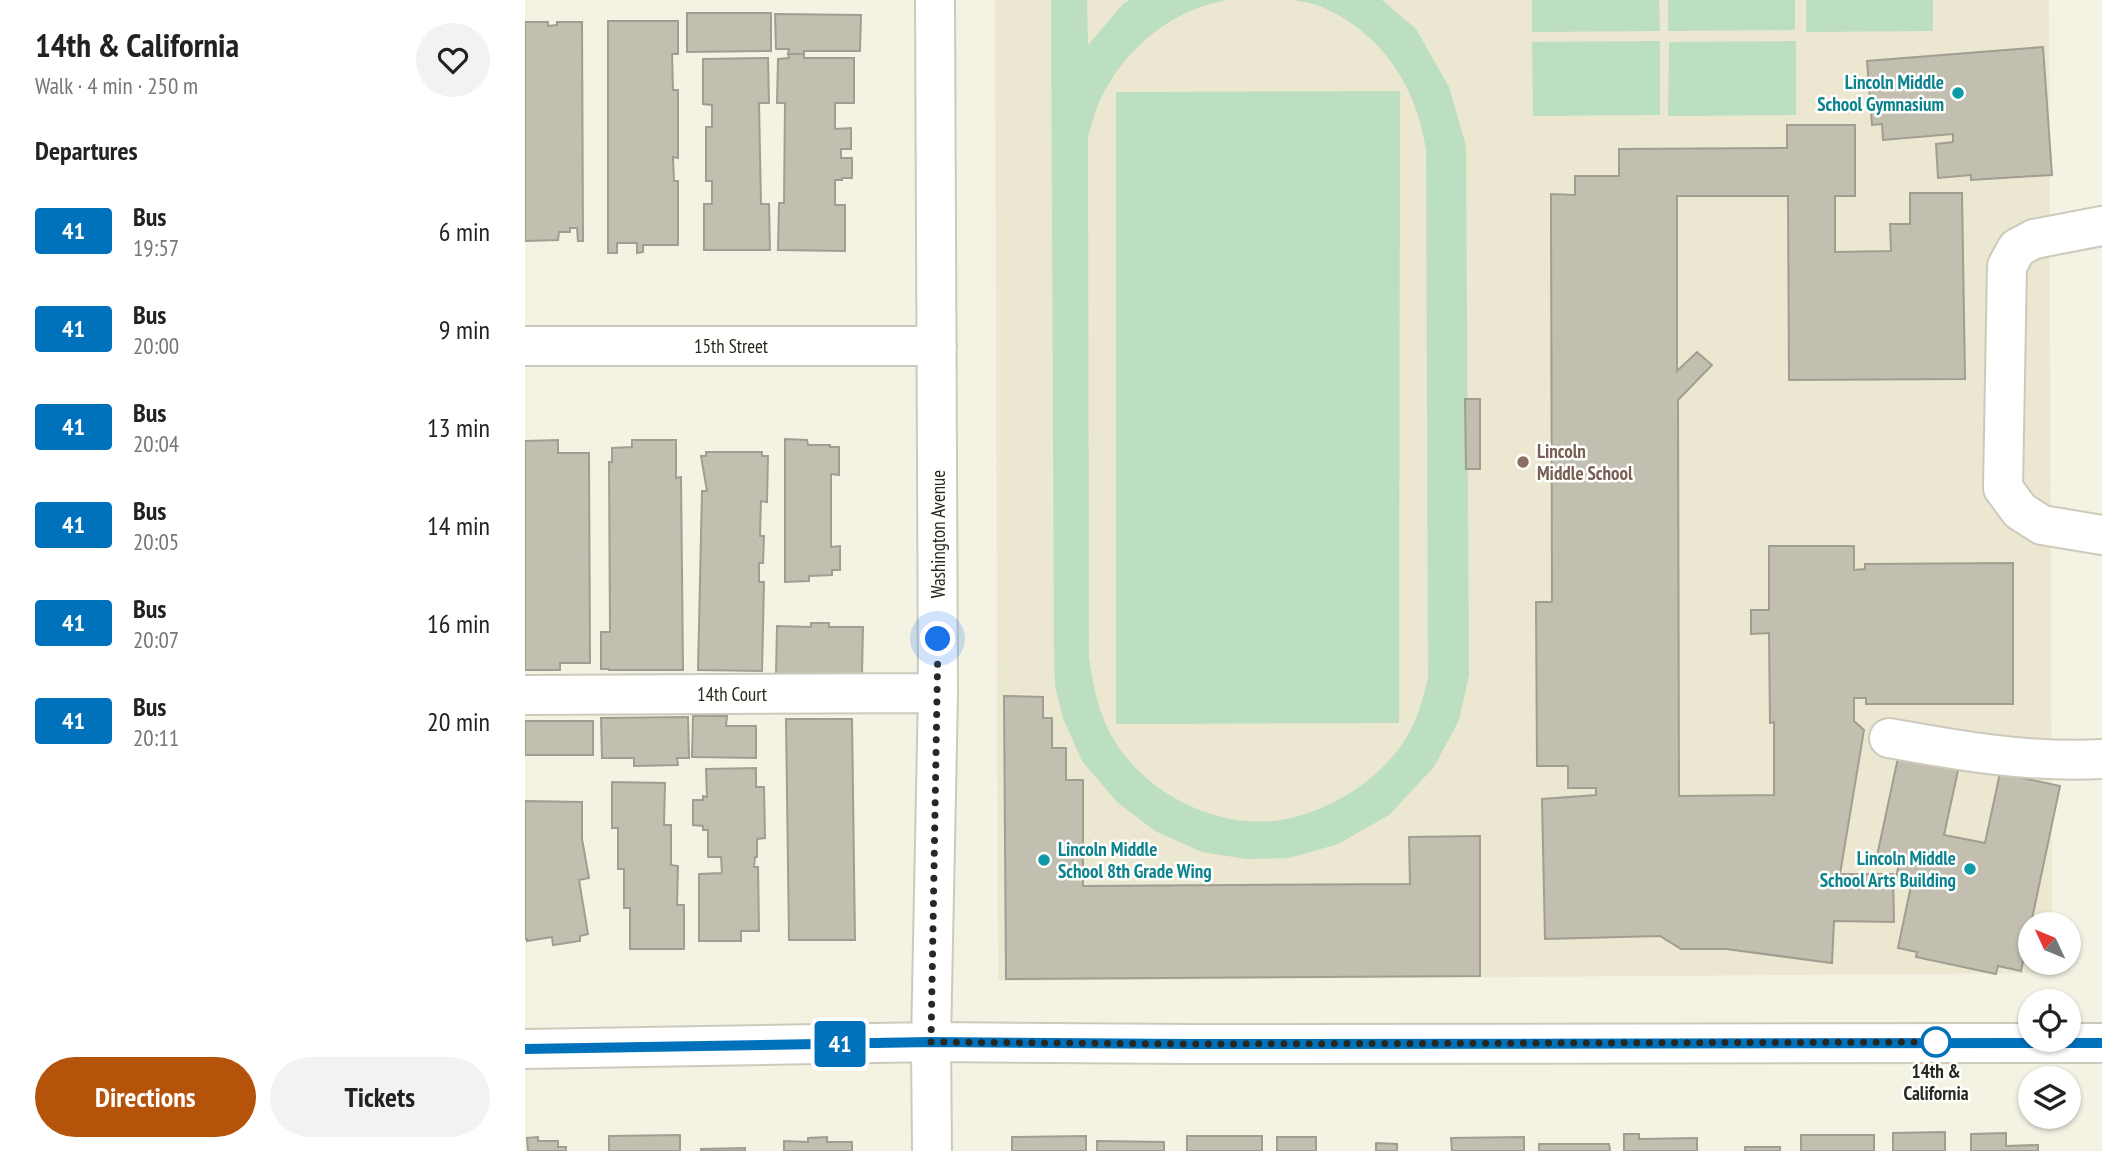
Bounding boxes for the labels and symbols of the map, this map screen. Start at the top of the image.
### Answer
place label: Lincoln Middle School Gymnasium [1817,70,1944,116]
marker: Lincoln Middle School Gymnasium [1950,85,1966,101]
street label: 15th Street [694,334,769,358]
place label: Lincoln Middle School [1537,439,1633,485]
marker: Lincoln Middle School [1515,454,1531,470]
street label: Washington Avenue [926,470,950,598]
your location [920,621,955,656]
street label: 14th Court [697,682,768,706]
place label: Lincoln Middle School 8th Grade Wing [1058,837,1212,883]
place label: Lincoln Middle School Arts Building [1820,846,1956,892]
marker: Lincoln Middle School 8th Grade Wing [1036,852,1052,868]
marker: Lincoln Middle School Arts Building [1962,861,1978,877]
north arrow [2018,912,2081,975]
line badge: 41 [809,1021,871,1067]
marker: 14th & California [1921,1027,1951,1057]
place label: 14th & California [1903,1059,1969,1105]

